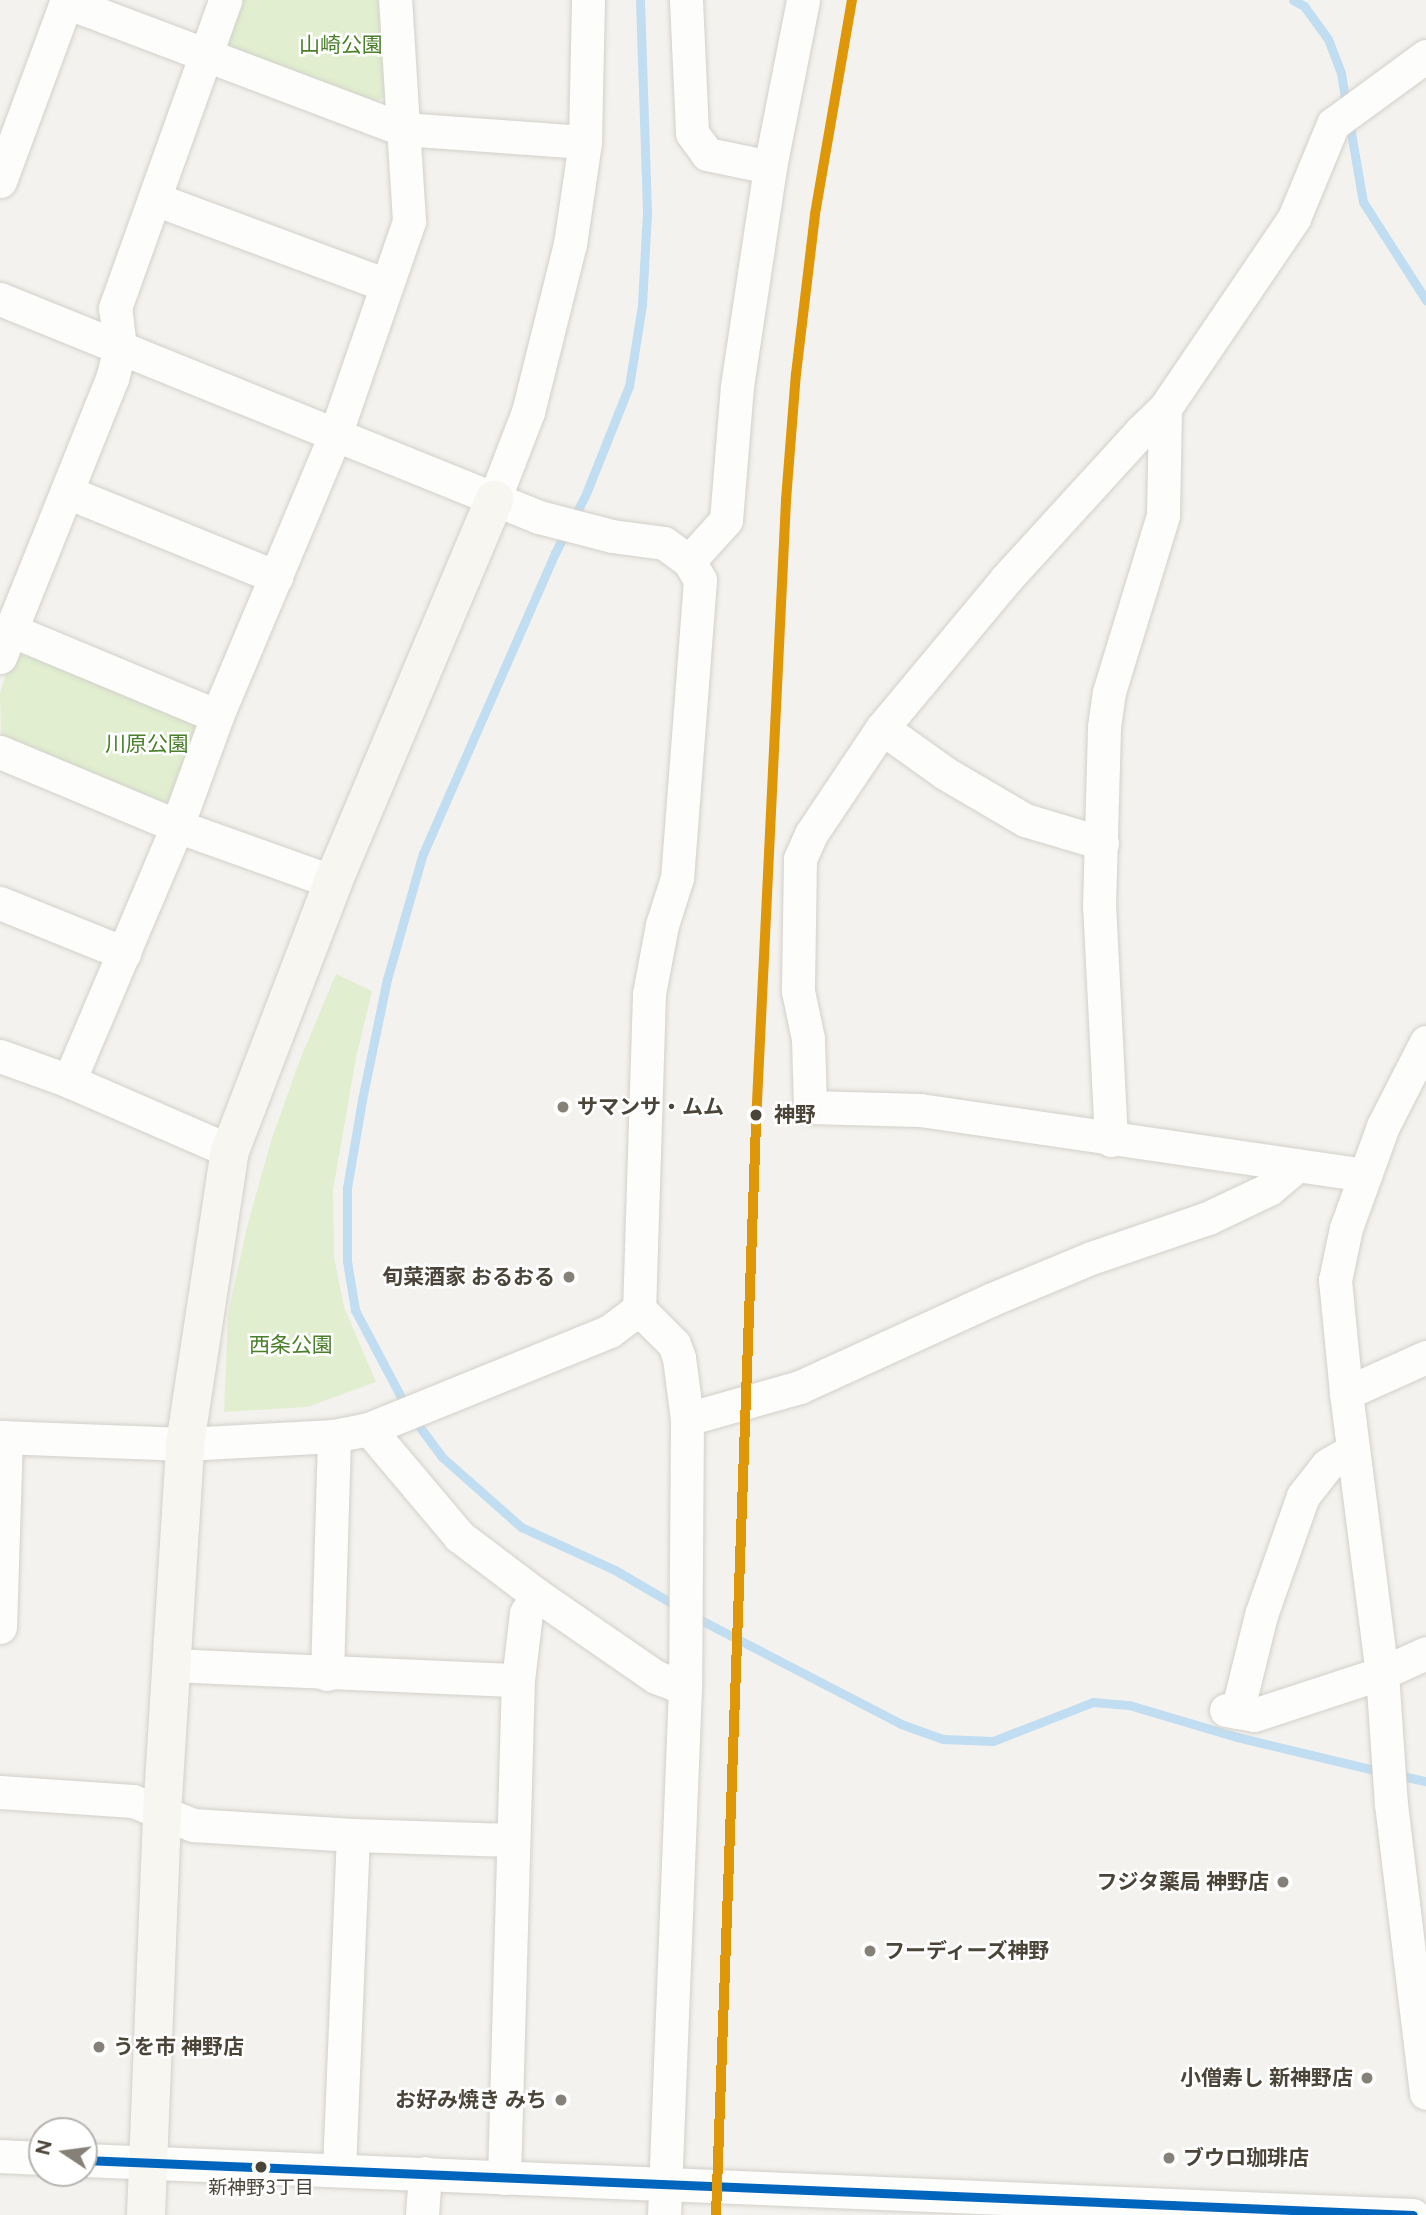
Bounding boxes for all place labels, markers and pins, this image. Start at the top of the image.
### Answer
place label: サマンサ・ムム [577,1094,724,1120]
marker: サマンサ・ムム [555,1099,571,1115]
place label: 神野 [774,1102,816,1128]
marker: 神野 [745,1104,767,1126]
place label: 旬菜酒家 おるおる [382,1264,555,1290]
marker: 旬菜酒家 おるおる [561,1269,577,1285]
place label: フジタ薬局 神野店 [1096,1869,1269,1895]
marker: フジタ薬局 神野店 [1275,1874,1291,1890]
place label: フーディーズ神野 [884,1938,1052,1964]
marker: フーディーズ神野 [862,1943,878,1959]
place label: うを市 神野店 [113,2034,244,2060]
marker: うを市 神野店 [91,2039,107,2055]
place label: 小僧寿し 新神野店 [1180,2065,1353,2091]
marker: 小僧寿し 新神野店 [1359,2070,1375,2086]
place label: お好み焼き みち [395,2087,547,2113]
marker: お好み焼き みち [553,2092,569,2108]
place label: ブウロ珈琲店 [1183,2145,1309,2171]
marker: ブウロ珈琲店 [1161,2150,1177,2166]
marker: 新神野3丁目 [254,2160,268,2174]
place label: 新神野3丁目 [208,2177,314,2199]

